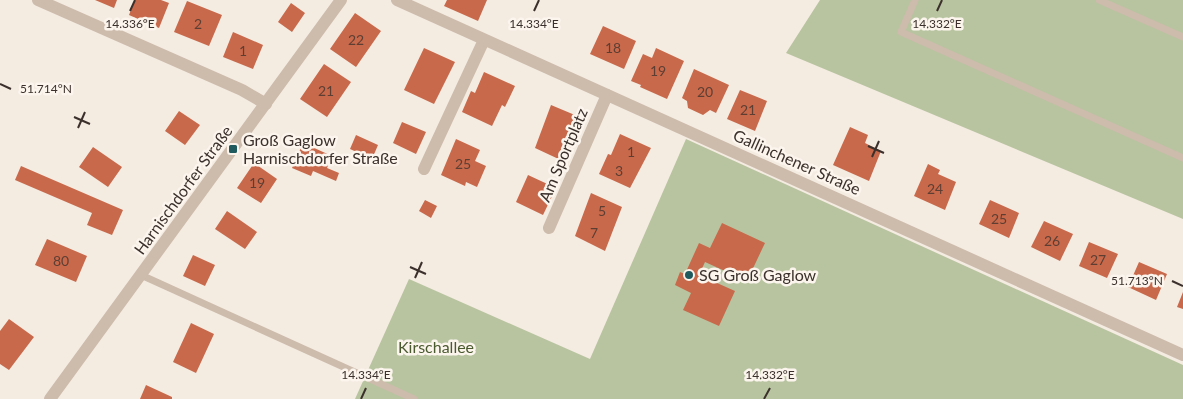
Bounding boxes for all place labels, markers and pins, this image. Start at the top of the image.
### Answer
place label: Groß Gaglow Harnischdorfer Straße [243,130,398,167]
marker: Groß Gaglow Harnischdorfer Straße [227,143,239,155]
place label: SG Groß Gaglow [699,265,817,284]
marker: SG Groß Gaglow [683,269,695,281]

